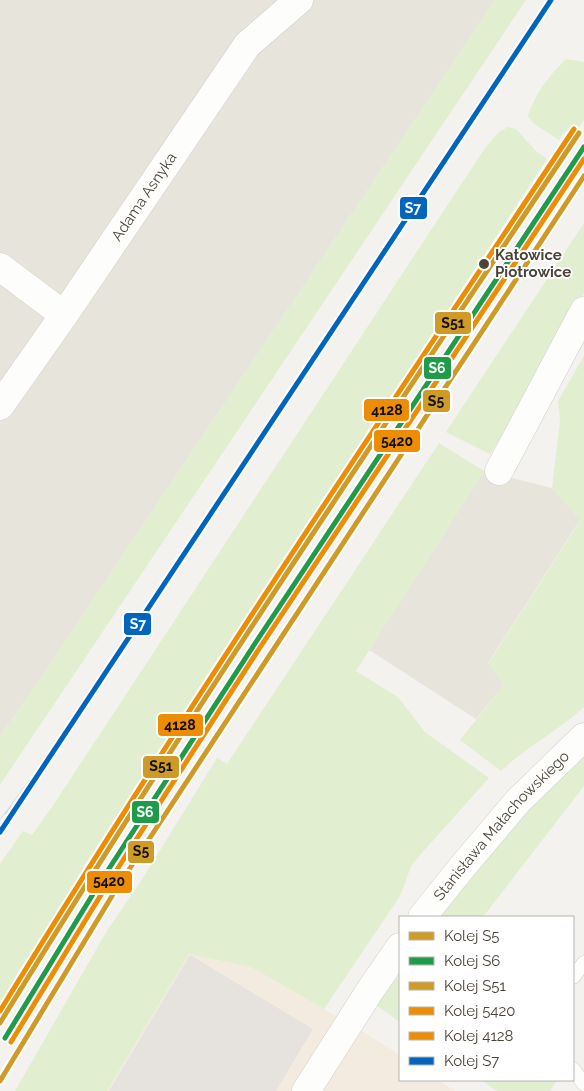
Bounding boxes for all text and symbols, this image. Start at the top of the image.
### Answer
street label: Adama Asnyka [108,149,180,244]
line badge: S7 [399,196,428,220]
text: S7 [405,200,421,216]
place label: Katowice Piotrowice [495,246,571,281]
marker: Katowice Piotrowice [477,257,491,271]
line badge: S51 [434,311,472,335]
text: S51 [441,315,465,331]
line badge: S6 [423,356,452,380]
text: S6 [428,360,446,376]
line badge: S5 [422,389,451,413]
text: S5 [428,393,444,409]
line badge: 4128 [363,398,410,422]
text: 4128 [371,402,403,418]
line badge: 5420 [373,429,421,453]
text: 5420 [381,433,413,449]
line badge: S7 [123,612,152,636]
text: S7 [130,616,146,632]
line badge: 4128 [157,713,204,737]
text: 4128 [164,717,196,733]
street label: Stanisława Małachowskiego [430,747,573,904]
line badge: S51 [142,755,180,779]
text: S51 [149,758,173,774]
line badge: S6 [131,800,160,824]
text: S6 [136,804,154,820]
line badge: S5 [127,840,155,864]
text: S5 [133,843,149,859]
line badge: 5420 [86,870,133,894]
text: 5420 [93,873,125,889]
legend [399,916,574,1081]
text: Kolej S5 [444,927,499,945]
text: Kolej S6 [444,952,500,970]
text: Kolej S51 [444,977,506,995]
text: Kolej 5420 [444,1002,516,1020]
text: Kolej 4128 [444,1027,514,1045]
text: Kolej S7 [444,1052,499,1070]

